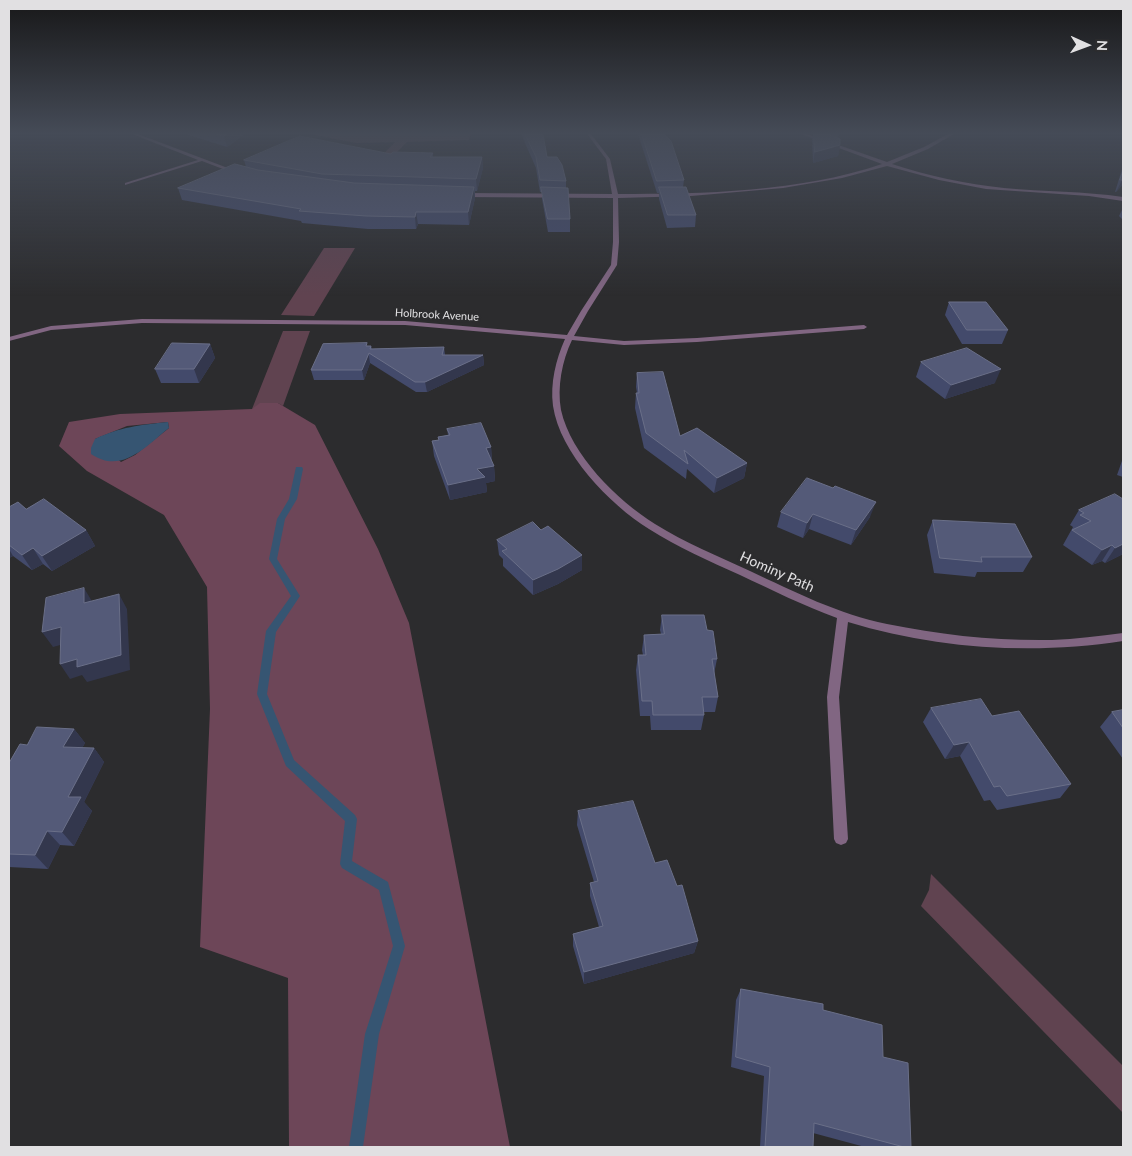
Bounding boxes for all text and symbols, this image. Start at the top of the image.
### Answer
north arrow [1062,20,1112,70]
text: N [1094,40,1111,51]
street label: Holbrook Avenue [395,306,479,324]
street label: Hominy Path [737,548,817,596]

